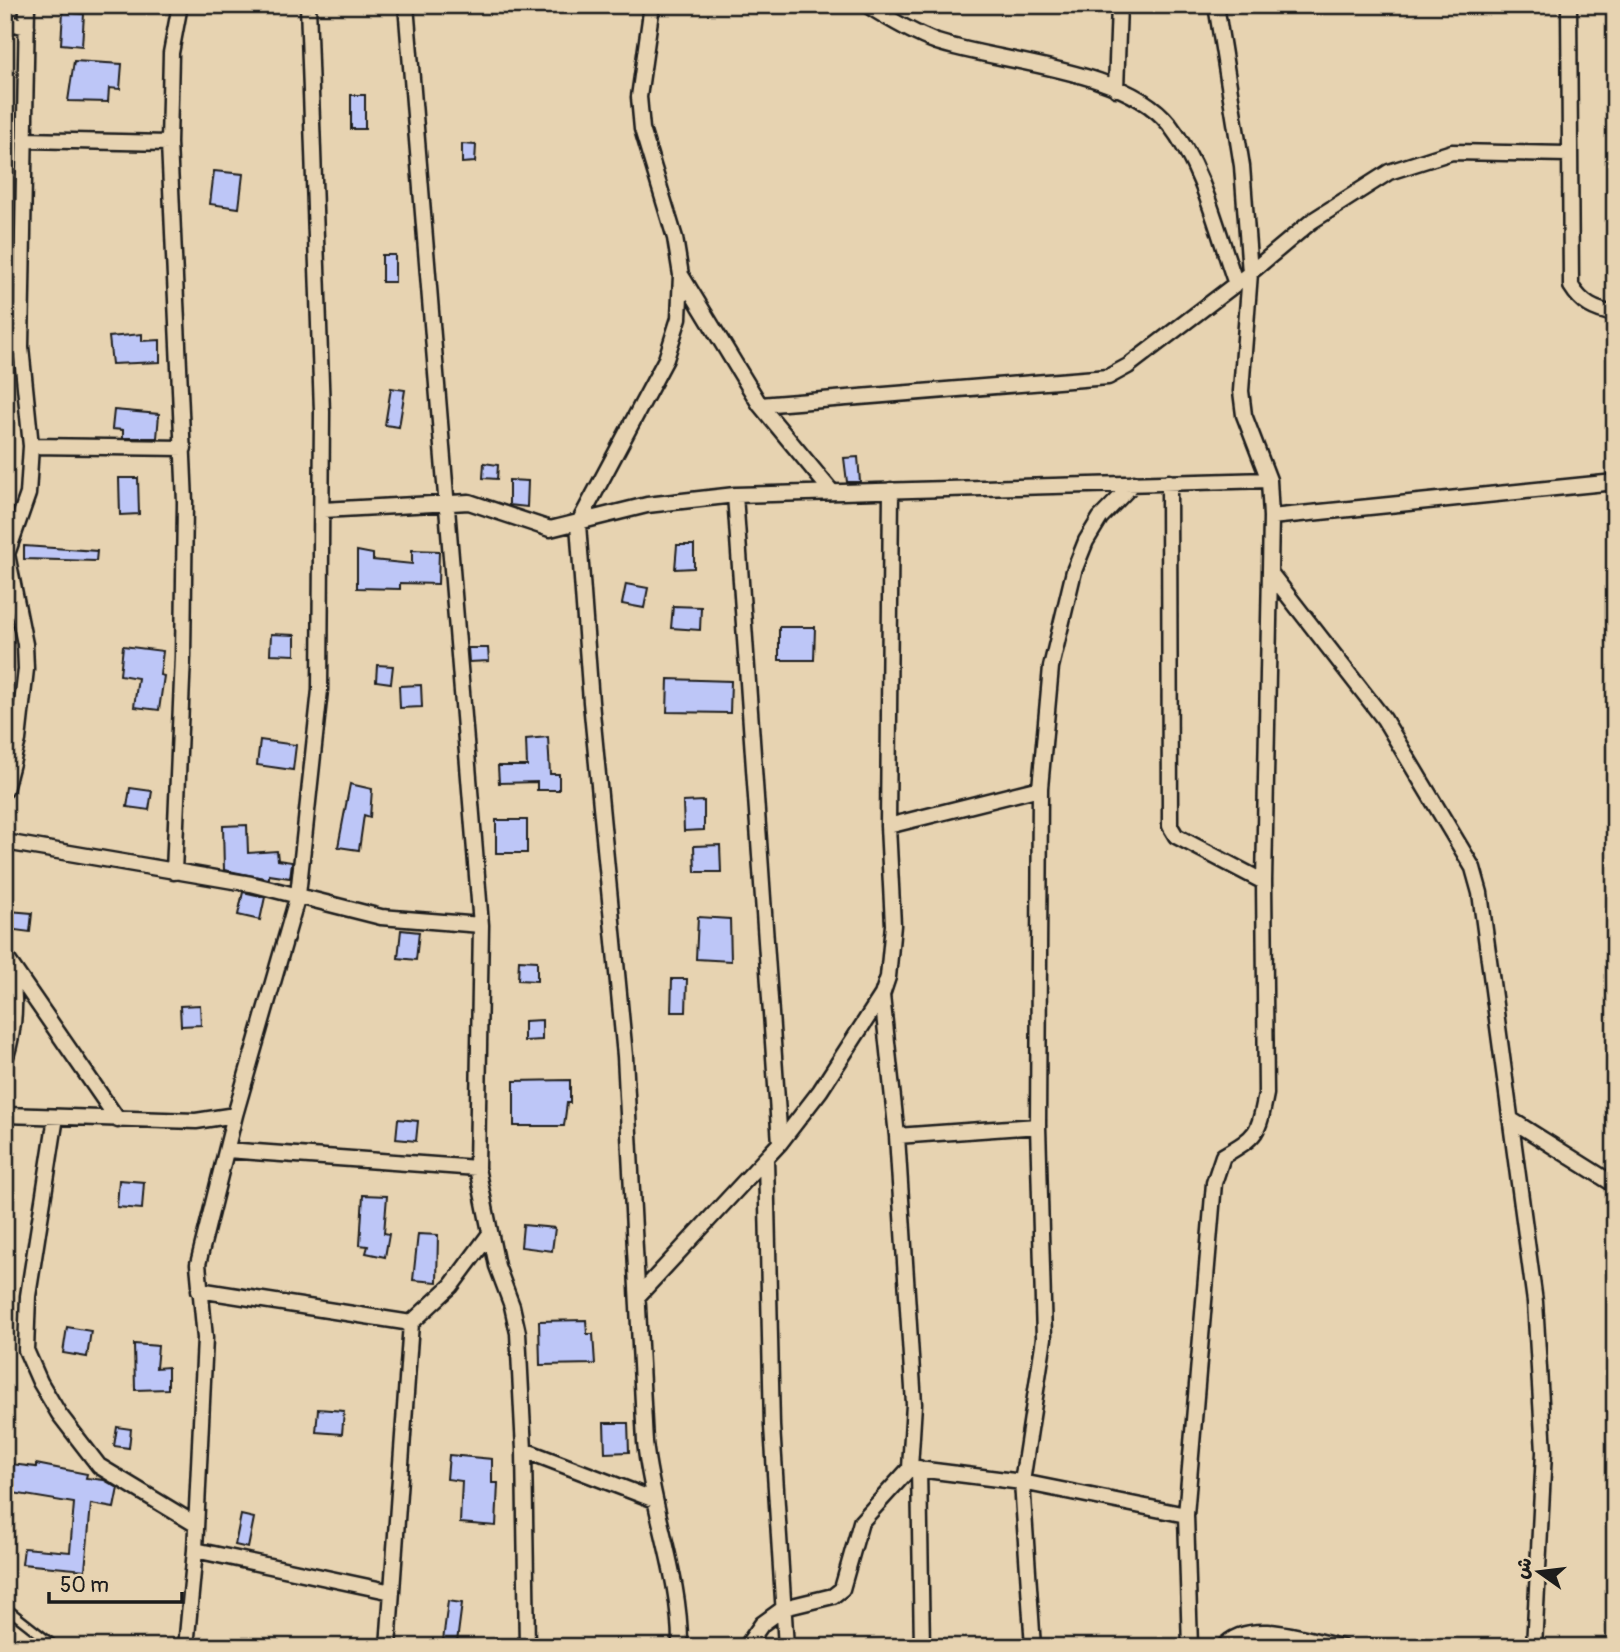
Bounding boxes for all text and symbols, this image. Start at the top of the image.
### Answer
north arrow [1504,1536,1574,1606]
text: ش [1509,1555,1538,1581]
scale bar [49,1561,182,1605]
text: 50 m [60,1572,109,1599]

